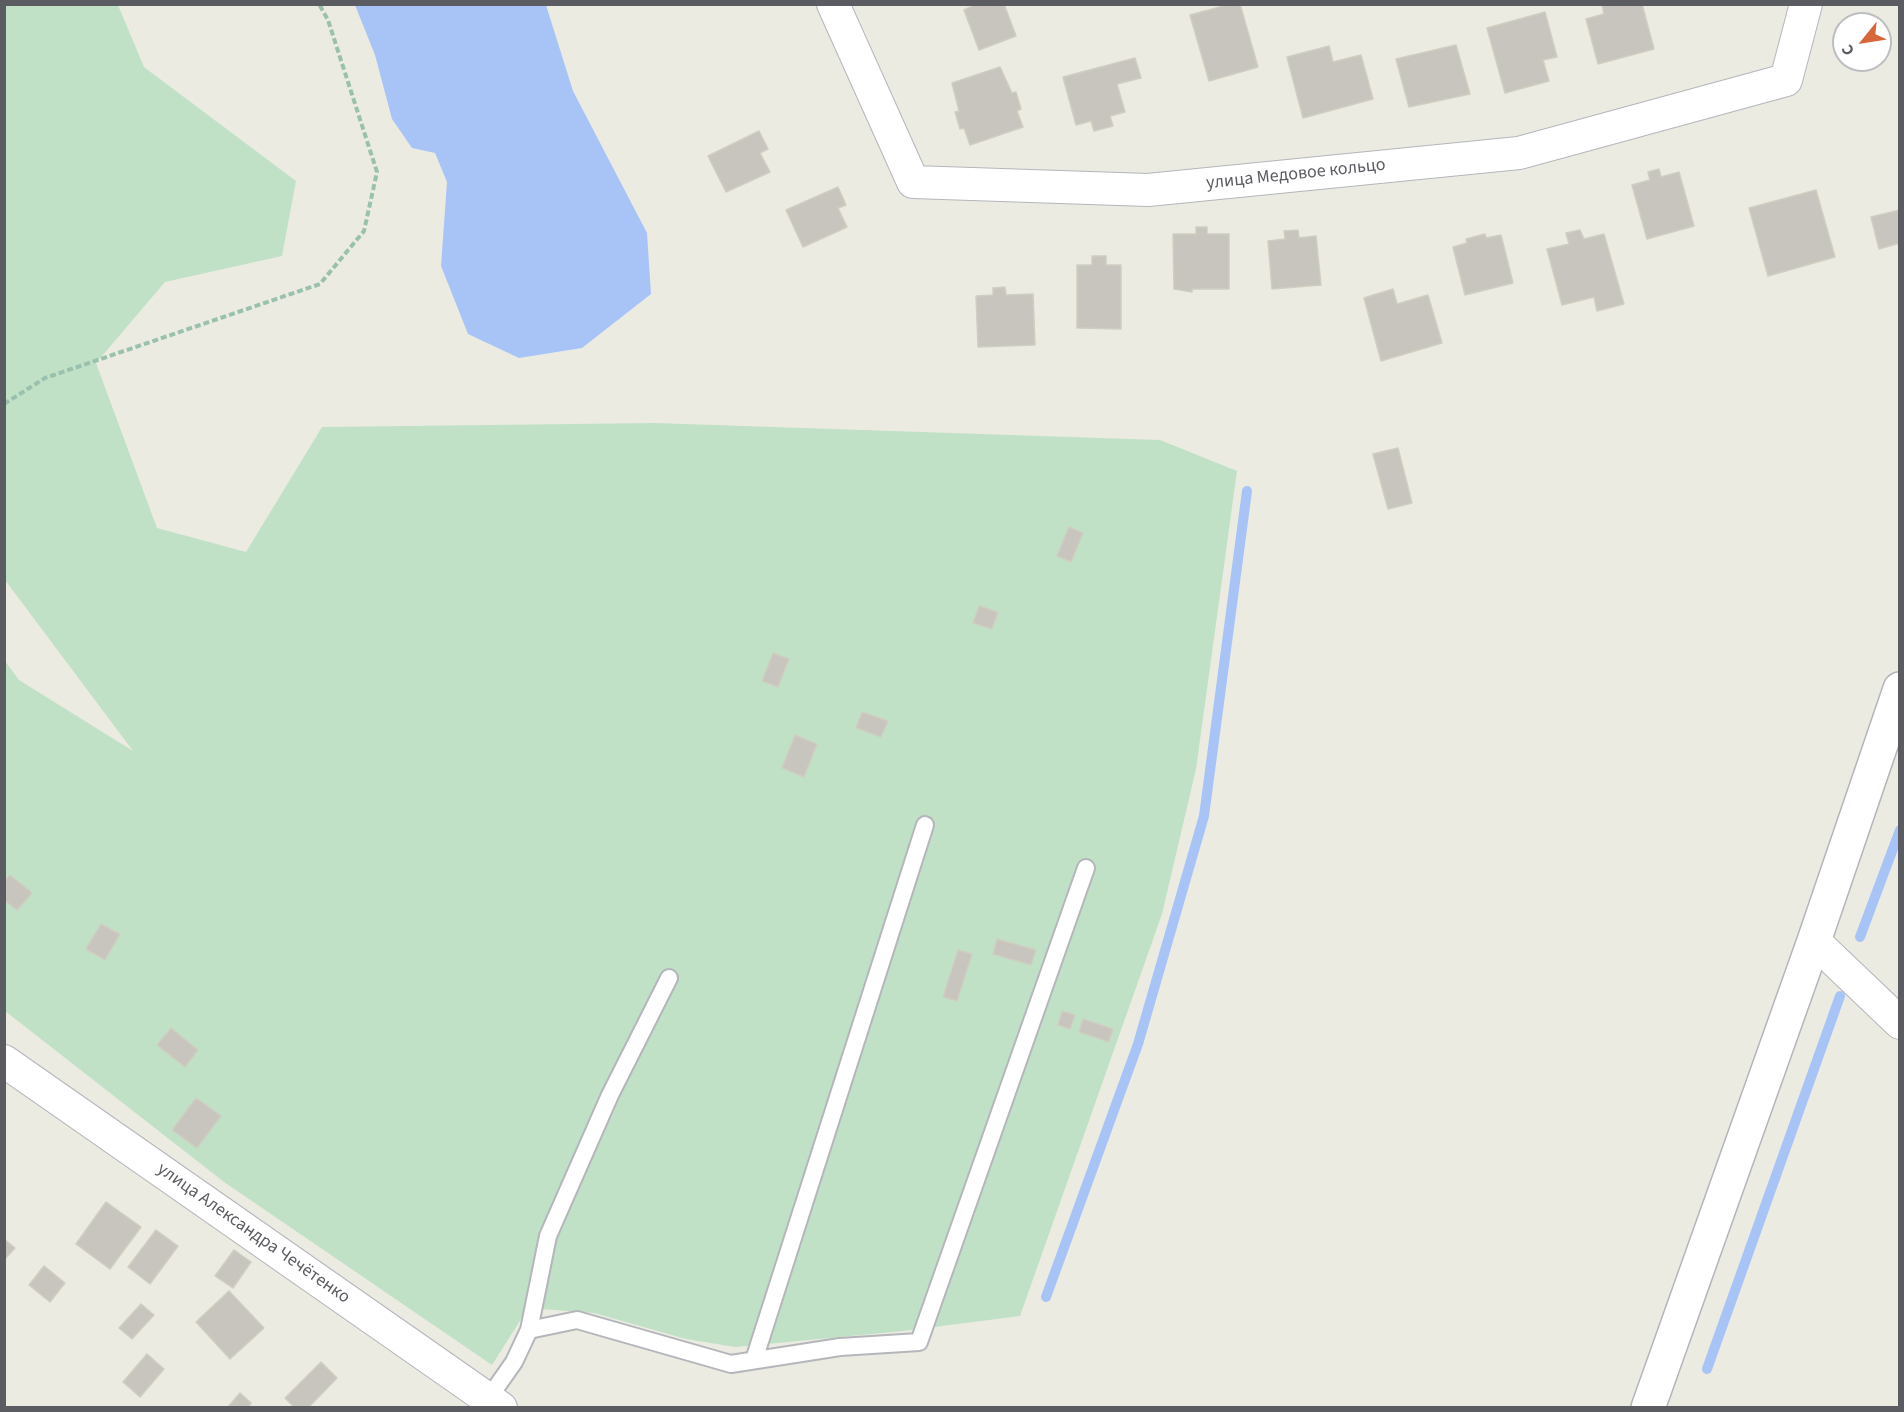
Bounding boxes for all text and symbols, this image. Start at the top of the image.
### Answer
north arrow [1832,12,1892,72]
text: С [1836,40,1860,60]
street label: улица Медовое кольцо [1205,155,1387,195]
street label: улица Александра Чечётенко [152,1159,354,1309]

